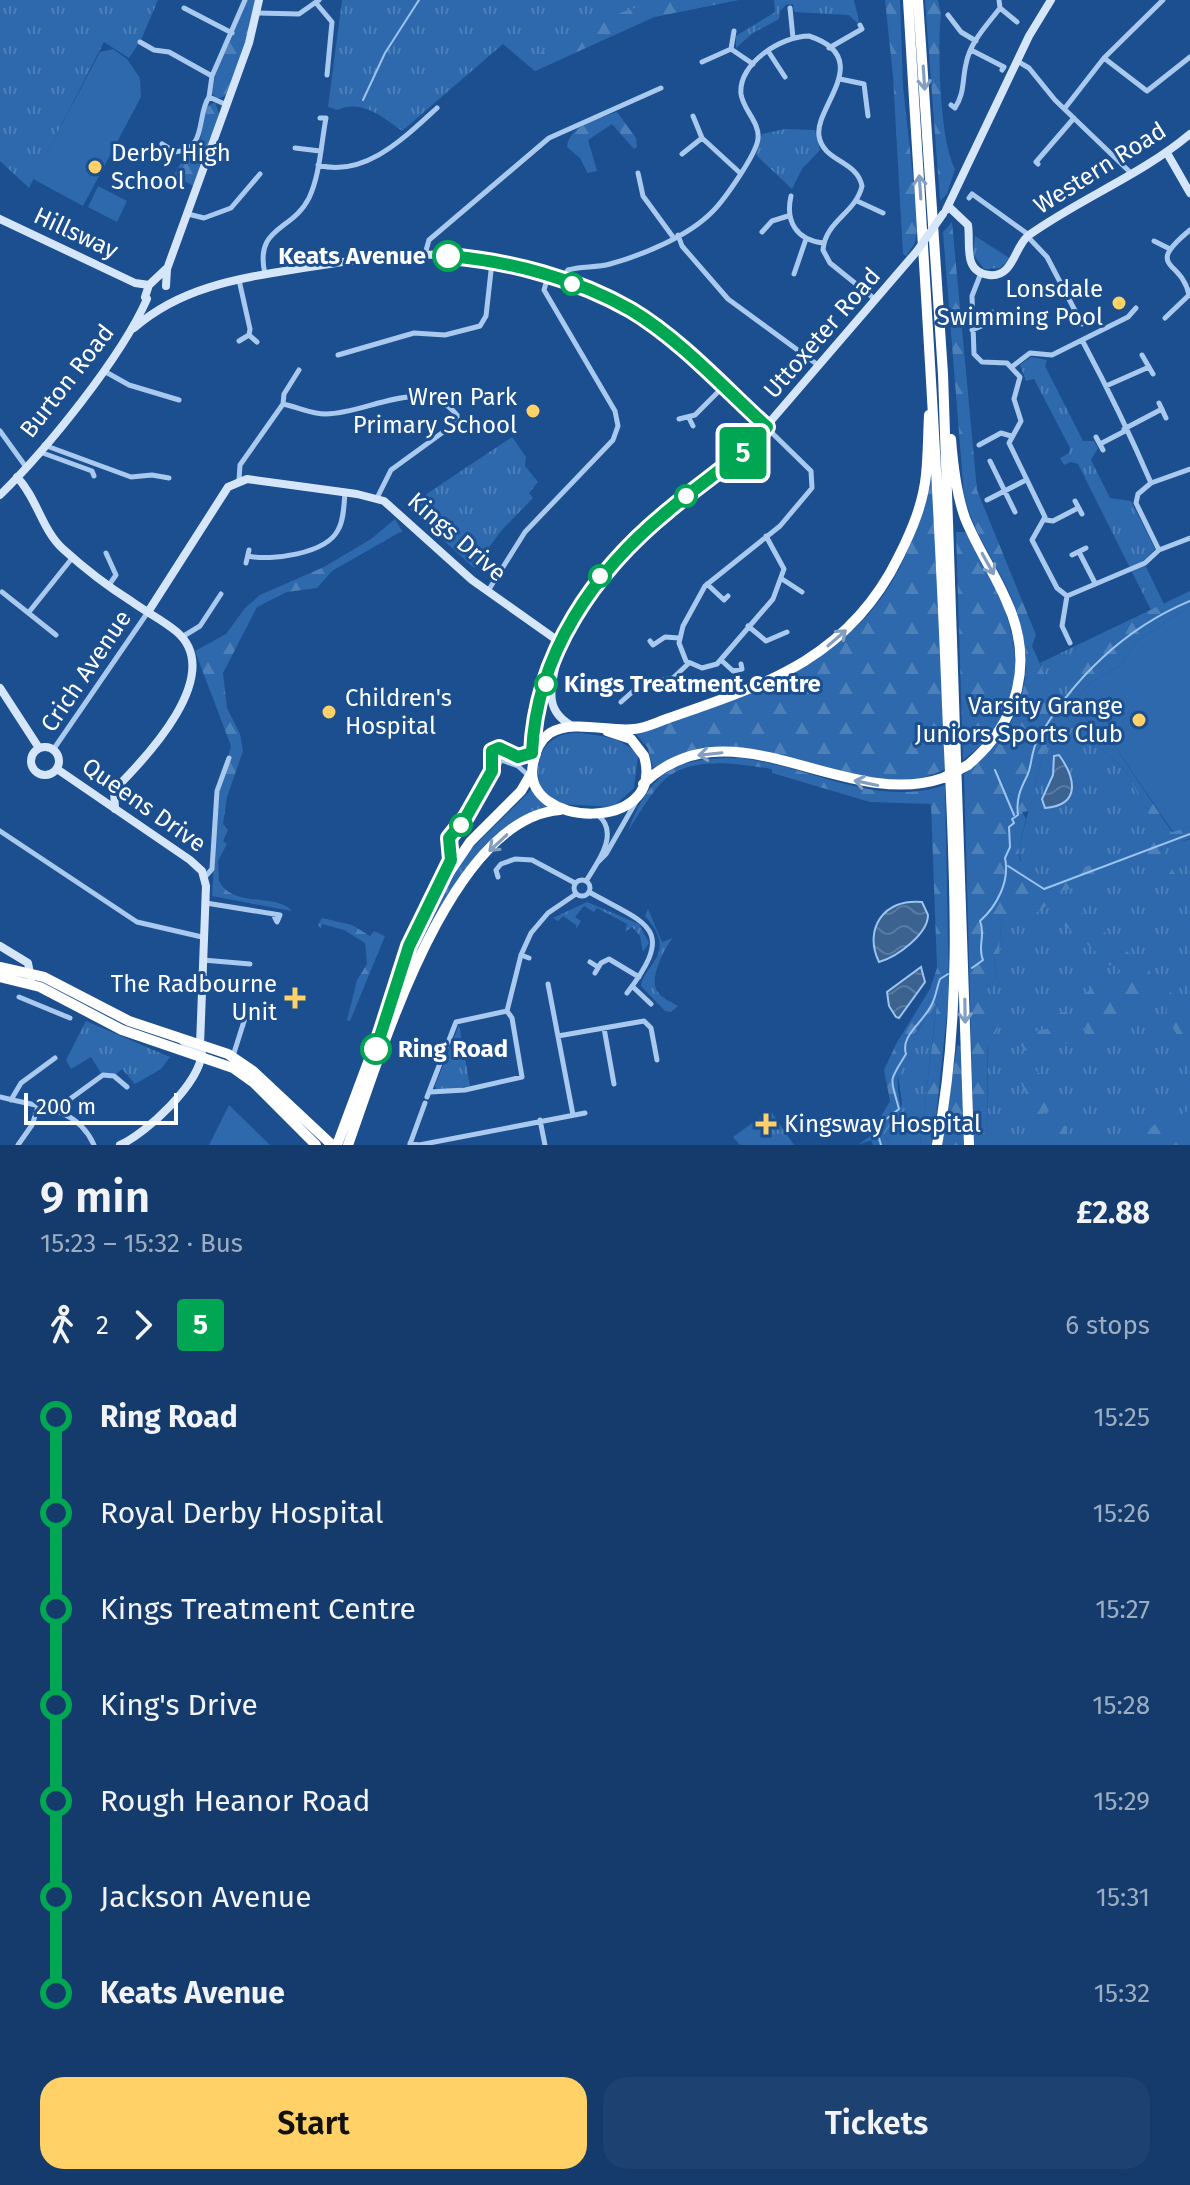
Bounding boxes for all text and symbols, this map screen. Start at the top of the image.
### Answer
one-way arrow [917,64,932,91]
street label: Western Road [1029,116,1171,220]
place label: Derby High School [111,139,231,195]
marker: Derby High School [86,158,104,176]
one-way arrow [912,174,927,201]
street label: Hillsway [29,201,123,265]
marker: Keats Avenue [433,241,463,271]
place label: Keats Avenue [278,242,426,270]
street label: Uttoxeter Road [758,262,886,404]
unlabelled marker [561,273,583,295]
place label: Lonsdale Swimming Pool [937,275,1103,331]
marker: Lonsdale Swimming Pool [1110,294,1128,312]
street label: Burton Road [14,319,120,443]
place label: Wren Park Primary School [353,383,518,439]
marker: Wren Park Primary School [524,402,542,420]
line badge: 5 [717,427,769,479]
text: 5 [735,436,751,469]
unlabelled marker [675,485,697,507]
street label: Kings Drive [402,487,512,587]
one-way arrow [981,552,996,576]
unlabelled marker [589,565,611,587]
street label: Crich Avenue [35,605,137,737]
one-way arrow [826,629,846,647]
place label: Kings Treatment Centre [564,670,821,698]
marker: Kings Treatment Centre [535,673,557,695]
place label: Children's Hospital [345,684,452,740]
place label: Varsity Grange Juniors Sports Club [915,692,1123,748]
marker: Children's Hospital [320,703,338,721]
marker: Varsity Grange Juniors Sports Club [1130,711,1148,729]
one-way arrow [697,747,724,762]
street label: Queens Drive [77,752,211,858]
one-way arrow [854,775,880,790]
unlabelled marker [450,814,472,836]
one-way arrow [488,834,508,853]
place label: The Radbourne Unit [111,970,277,1026]
marker: The Radbourne Unit [284,987,306,1009]
one-way arrow [958,997,973,1024]
marker: Ring Road [361,1034,391,1064]
place label: Ring Road [398,1035,508,1063]
scale bar [24,1089,178,1125]
text: 200 m [36,1093,96,1120]
place label: Kingsway Hospital [784,1110,981,1138]
marker: Kingsway Hospital [755,1113,777,1135]
text: 9 min [40,1171,150,1224]
text: £2.88 [1076,1195,1150,1231]
text: 15:23 – 15:32 · Bus [40,1228,243,1259]
icon: walk [40,1303,84,1347]
icon: forward [121,1303,165,1347]
text: 5 [193,1308,208,1341]
text: 2 [96,1310,109,1341]
text: 6 stops [1065,1310,1150,1341]
text: Ring Road [100,1399,238,1435]
text: 15:25 [1094,1402,1150,1433]
text: Royal Derby Hospital [100,1495,383,1531]
text: 15:26 [1093,1498,1150,1529]
text: Kings Treatment Centre [100,1591,416,1627]
text: 15:27 [1095,1594,1150,1625]
text: King's Drive [100,1687,258,1723]
text: 15:28 [1092,1690,1150,1721]
text: Rough Heanor Road [100,1783,370,1819]
text: 15:29 [1093,1786,1150,1817]
text: Jackson Avenue [100,1879,312,1915]
text: 15:31 [1096,1882,1150,1913]
text: Keats Avenue [100,1975,285,2011]
text: 15:32 [1094,1978,1150,2009]
button: Start [40,2077,587,2169]
button: Tickets [603,2077,1150,2169]

